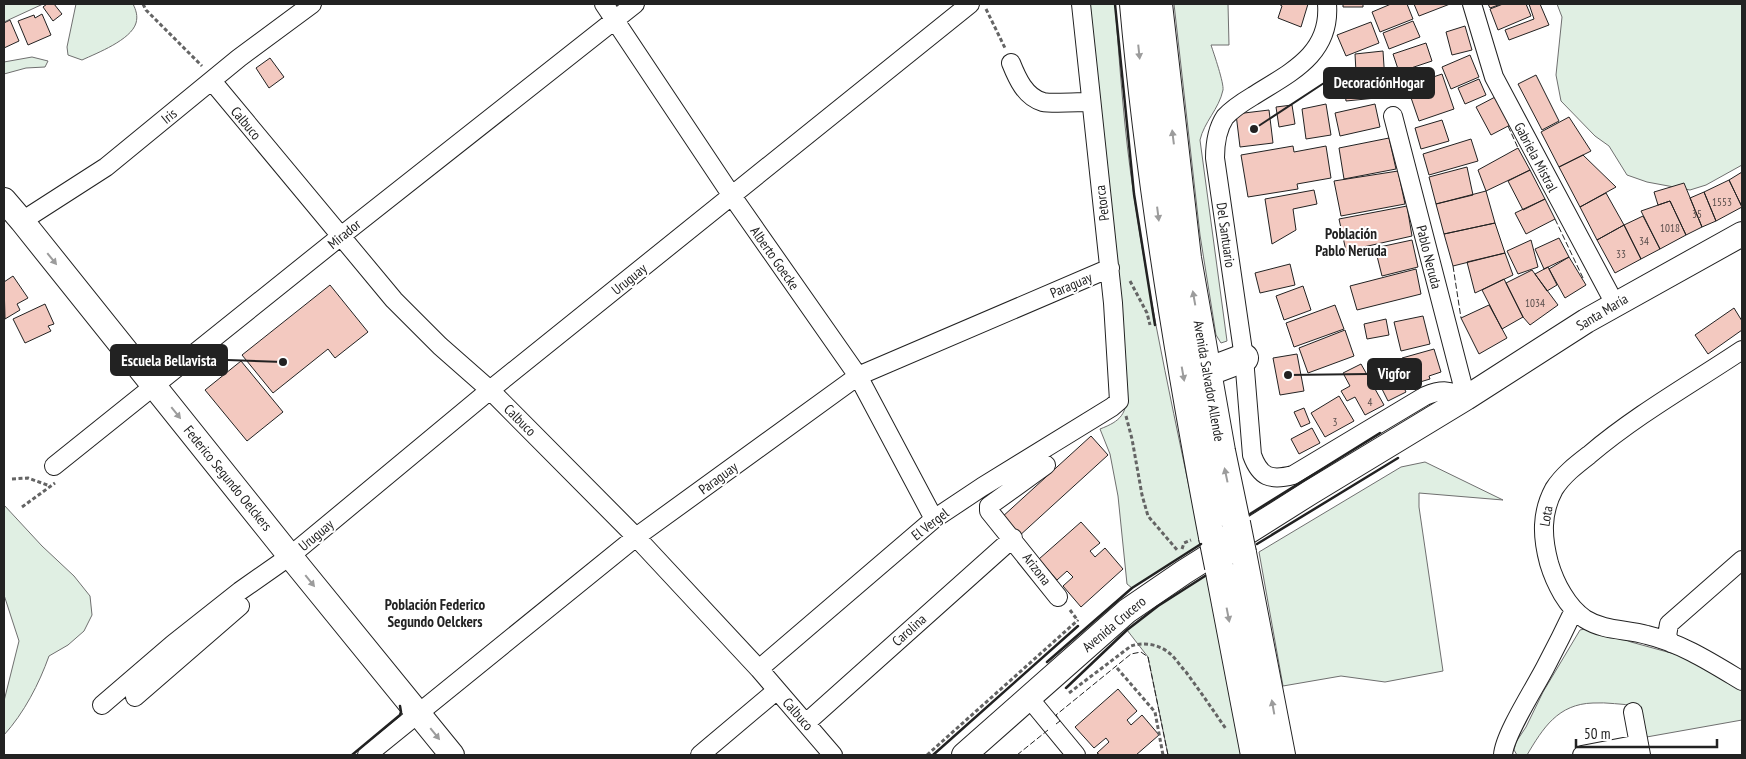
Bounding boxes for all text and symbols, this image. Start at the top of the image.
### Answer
one-way arrow [1135,45,1143,61]
callout: DecoraciónHogar [1324,68,1434,98]
text: DecoraciónHogar [1334,73,1425,92]
street label: Calbuco [227,103,265,143]
street label: Iris [158,104,181,128]
street label: Gabriela Mistral [1510,119,1562,196]
one-way arrow [1169,129,1177,145]
street label: Petorca [1091,184,1113,222]
house number: 1553 [1712,195,1732,209]
street label: Del Santuario [1213,201,1239,269]
one-way arrow [1154,206,1162,222]
house number: 35 [1692,207,1702,221]
street label: Mirador [324,215,364,253]
house number: 1018 [1660,221,1680,235]
street label: Alberto Goecke [747,223,804,293]
street label: Pablo Neruda [1412,223,1446,291]
district label: Población Pablo Neruda [1315,224,1387,260]
house number: 34 [1639,234,1649,248]
house number: 33 [1616,247,1626,261]
one-way arrow [47,252,58,265]
street label: Uruguay [608,259,651,299]
street label: Paraguay [1047,268,1095,302]
one-way arrow [1190,290,1198,306]
street label: Santa María [1573,290,1631,334]
house number: 1034 [1525,296,1545,310]
street label: Avenida Salvador Allende [1189,319,1229,443]
callout: Escuela Bellavista [111,345,227,375]
text: Escuela Bellavista [121,351,217,370]
callout: Vigfor [1368,359,1421,389]
text: Vigfor [1377,364,1411,383]
one-way arrow [1179,367,1187,383]
house number: 4 [1368,395,1373,409]
street label: Calbuco [500,400,540,440]
one-way arrow [170,406,181,419]
house number: 3 [1333,415,1338,429]
street label: Federico Segundo Oelckers [180,422,276,535]
street label: Paraguay [695,457,742,498]
one-way arrow [1222,468,1230,483]
street label: El Vergel [908,503,953,544]
street label: Lota [1535,504,1557,528]
street label: Uruguay [295,515,338,555]
street label: Arizona [1019,549,1055,589]
one-way arrow [305,574,316,587]
street label: Avenida Crucero [1078,592,1150,656]
district label: Población Federico Segundo Oelckers [385,595,485,631]
one-way arrow [1225,607,1233,623]
street label: Carolina [888,610,930,650]
street label: Calbuco [779,694,817,734]
one-way arrow [1268,699,1276,715]
scale bar [1576,716,1717,748]
text: 50 m [1584,724,1610,743]
one-way arrow [430,727,441,740]

